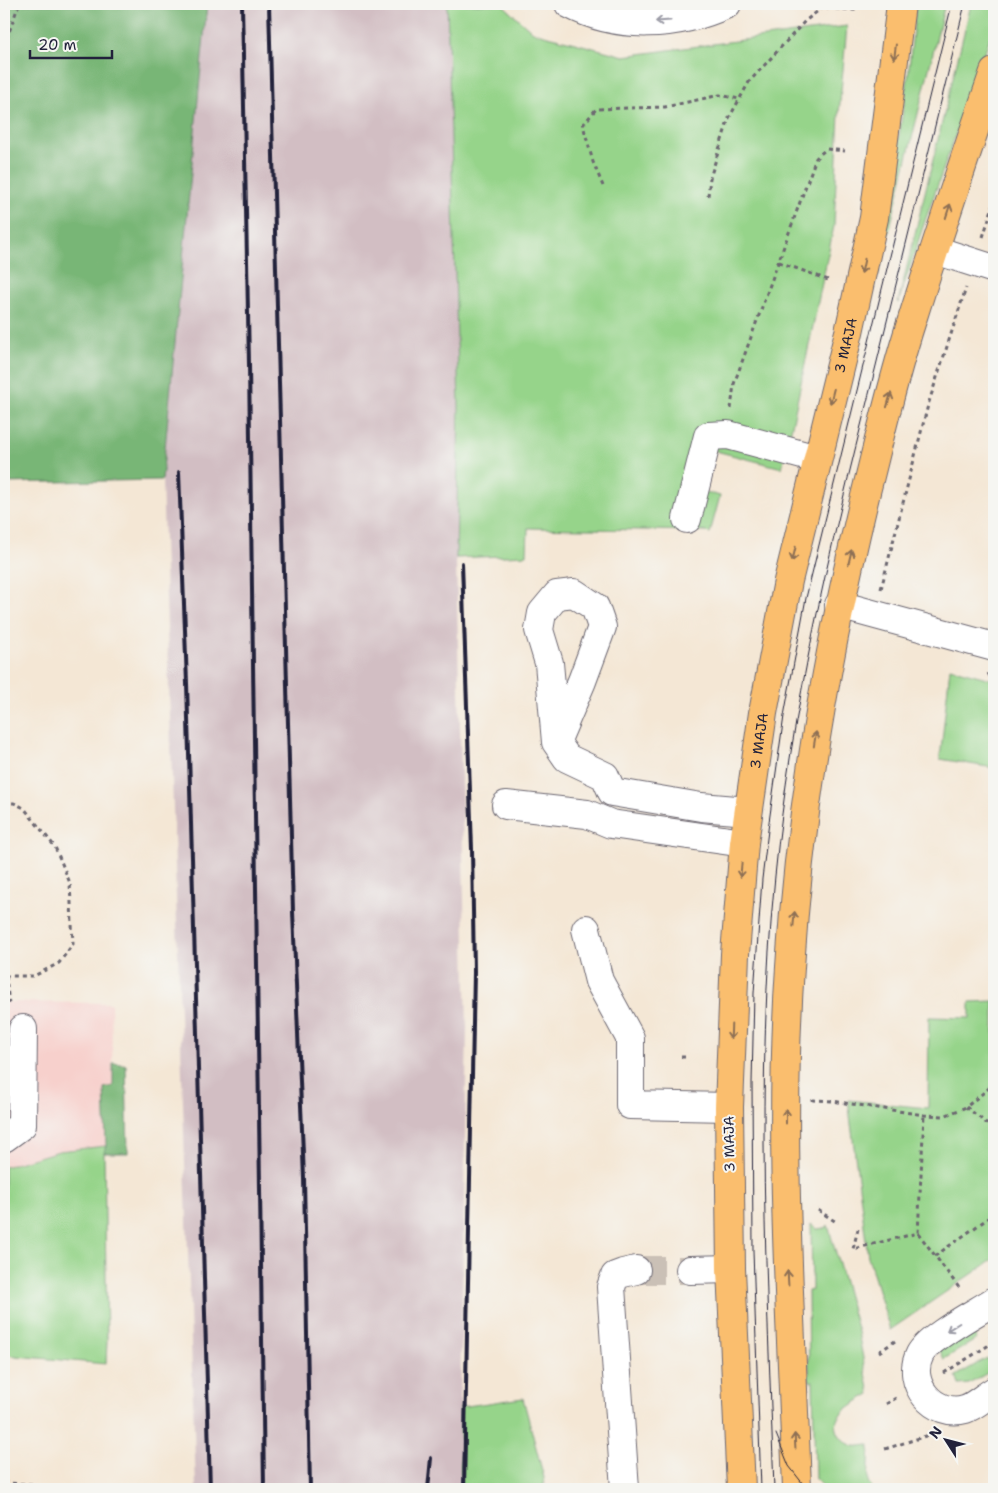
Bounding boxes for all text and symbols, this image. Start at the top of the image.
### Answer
one-way arrow [655,16,671,26]
scale bar [30,28,112,60]
text: 20 m [38,35,77,55]
one-way arrow [890,44,900,60]
one-way arrow [944,204,953,219]
one-way arrow [858,257,867,273]
street label: 3 MAJA [830,316,861,375]
one-way arrow [827,388,837,404]
one-way arrow [885,392,894,408]
one-way arrow [789,546,798,562]
one-way arrow [846,550,855,566]
street label: 3 MAJA [746,712,772,770]
one-way arrow [810,731,820,747]
one-way arrow [737,861,746,877]
one-way arrow [789,911,799,927]
one-way arrow [727,1023,736,1039]
one-way arrow [781,1108,791,1124]
street label: 3 MAJA [720,1116,738,1172]
one-way arrow [783,1270,792,1286]
one-way arrow [946,1322,960,1333]
north arrow [920,1416,970,1466]
text: N [925,1423,946,1442]
one-way arrow [790,1433,799,1449]

